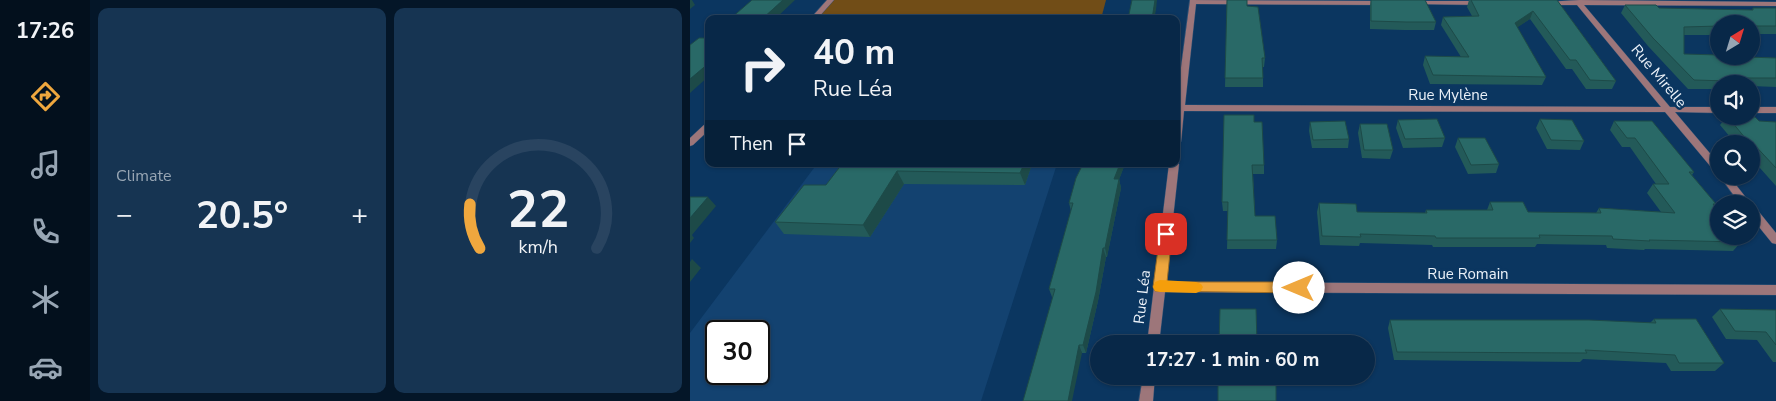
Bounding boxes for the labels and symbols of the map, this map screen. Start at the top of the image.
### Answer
north arrow [1710,15,1760,65]
street label: Rue Mirelle [1627,40,1691,112]
street label: Rue Mylène [1408,85,1488,105]
pin [1145,213,1187,255]
position arrow [1272,261,1324,313]
street label: Rue Romain [1427,264,1509,284]
street label: Rue Léa [1129,269,1155,325]
speed limit sign: 30 [705,320,770,385]

